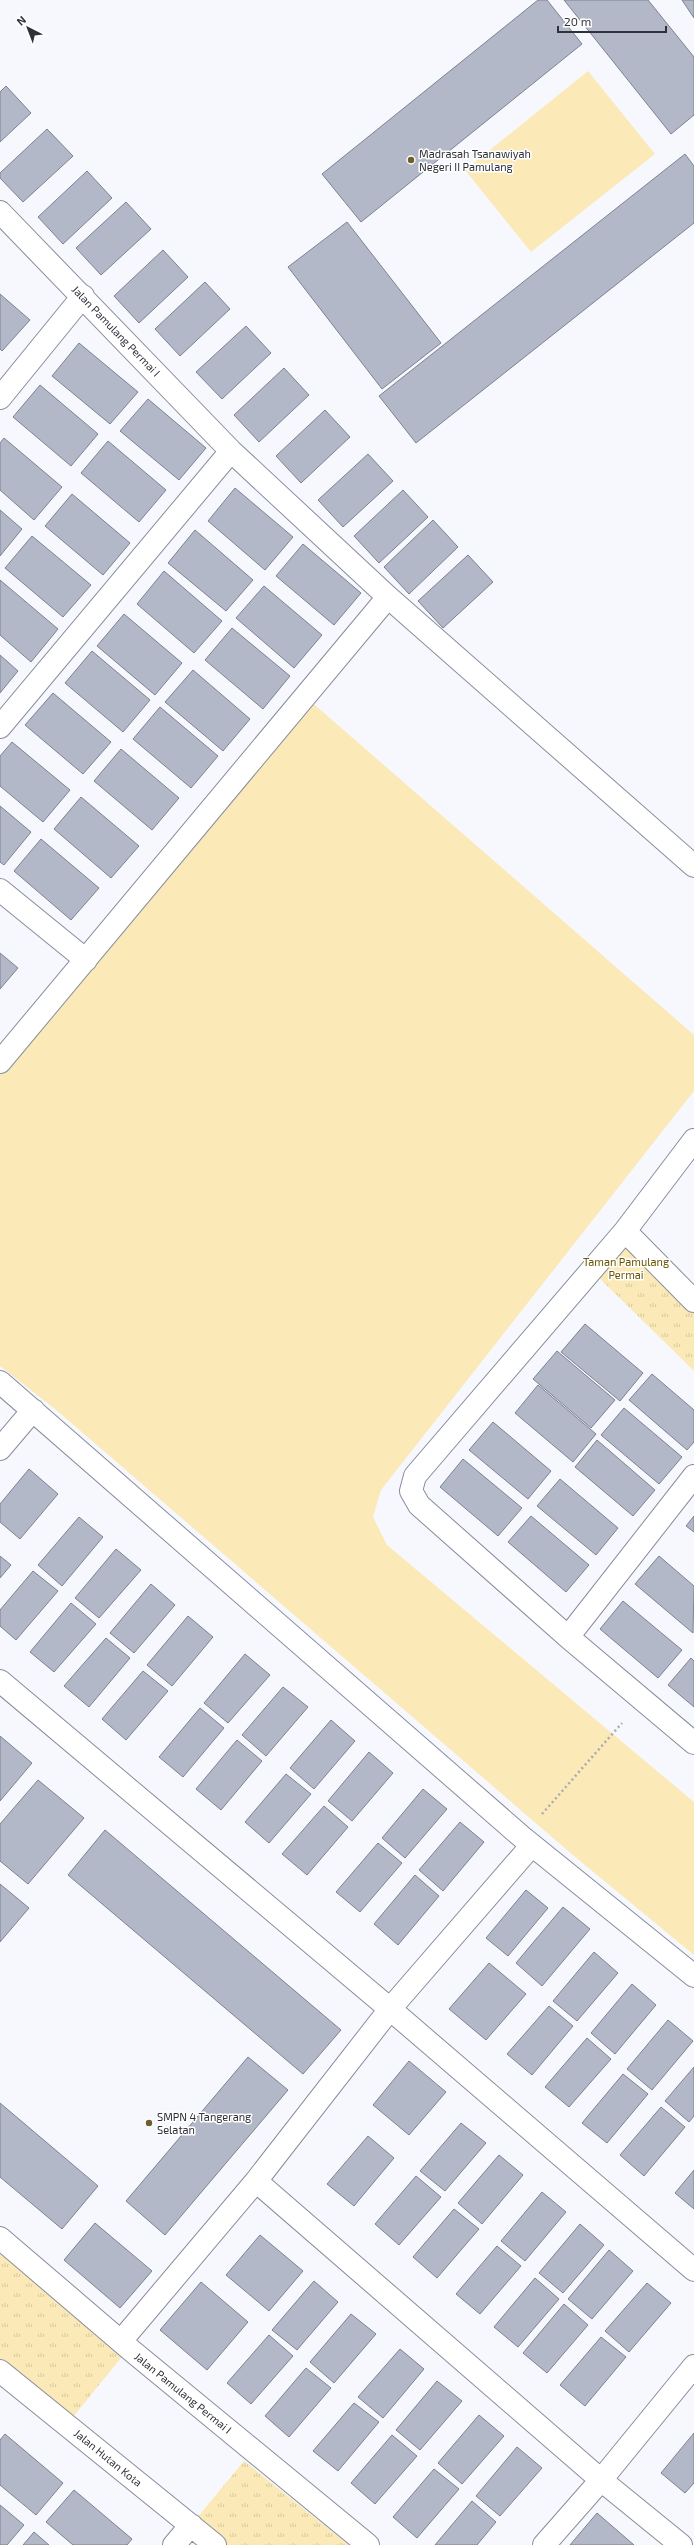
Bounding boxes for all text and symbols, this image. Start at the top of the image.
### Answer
north arrow [8,8,48,48]
scale bar [558,8,666,34]
text: N [14,13,28,28]
text: 20 m [564,14,591,28]
place label: Madrasah Tsanawiyah Negeri II Pamulang [419,147,531,173]
marker: Madrasah Tsanawiyah Negeri II Pamulang [406,155,416,165]
street label: Jalan Pamulang Permai I [70,283,163,379]
park label: Taman Pamulang Permai [583,1255,669,1281]
place label: SMPN 4 Tangerang Selatan [157,2110,251,2136]
marker: SMPN 4 Tangerang Selatan [144,2118,154,2128]
street label: Jalan Pamulang Permai I [132,2349,234,2436]
street label: Jalan Hutan Kota [72,2426,145,2489]

